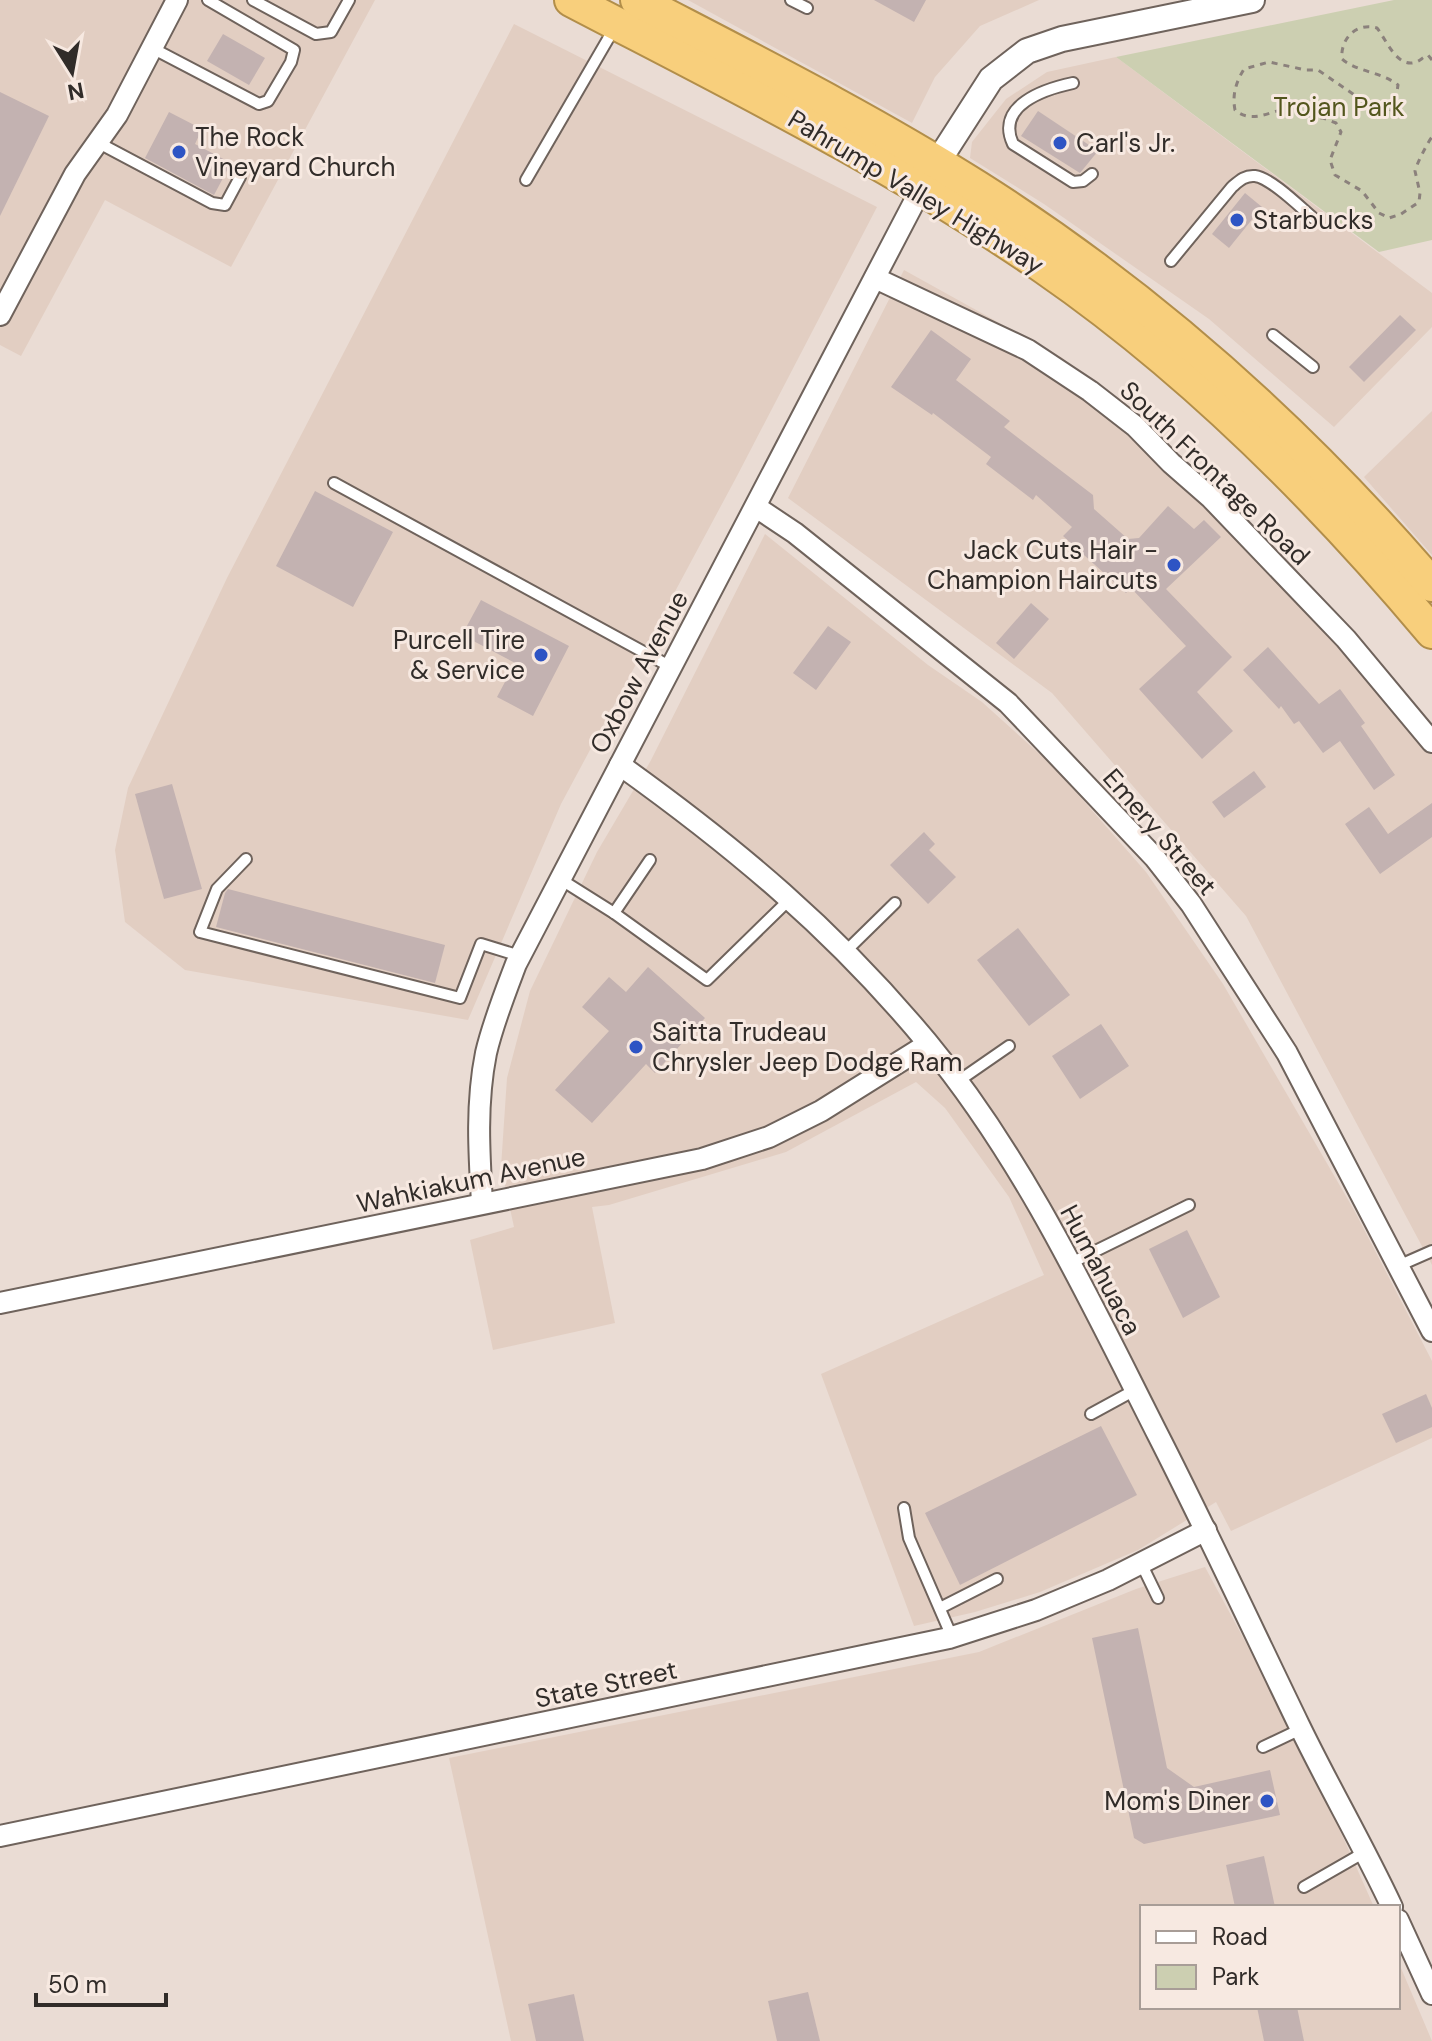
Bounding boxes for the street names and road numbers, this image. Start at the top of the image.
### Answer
street label: Pahrump Valley Highway [782,102,1050,282]
street label: South Frontage Road [1113,373,1317,573]
street label: Oxbow Avenue [582,585,696,759]
street label: Emery Street [1096,761,1224,903]
street label: Wahkiakum Avenue [354,1139,588,1221]
street label: Humahuaca [1052,1199,1150,1341]
street label: State Street [532,1652,680,1716]

